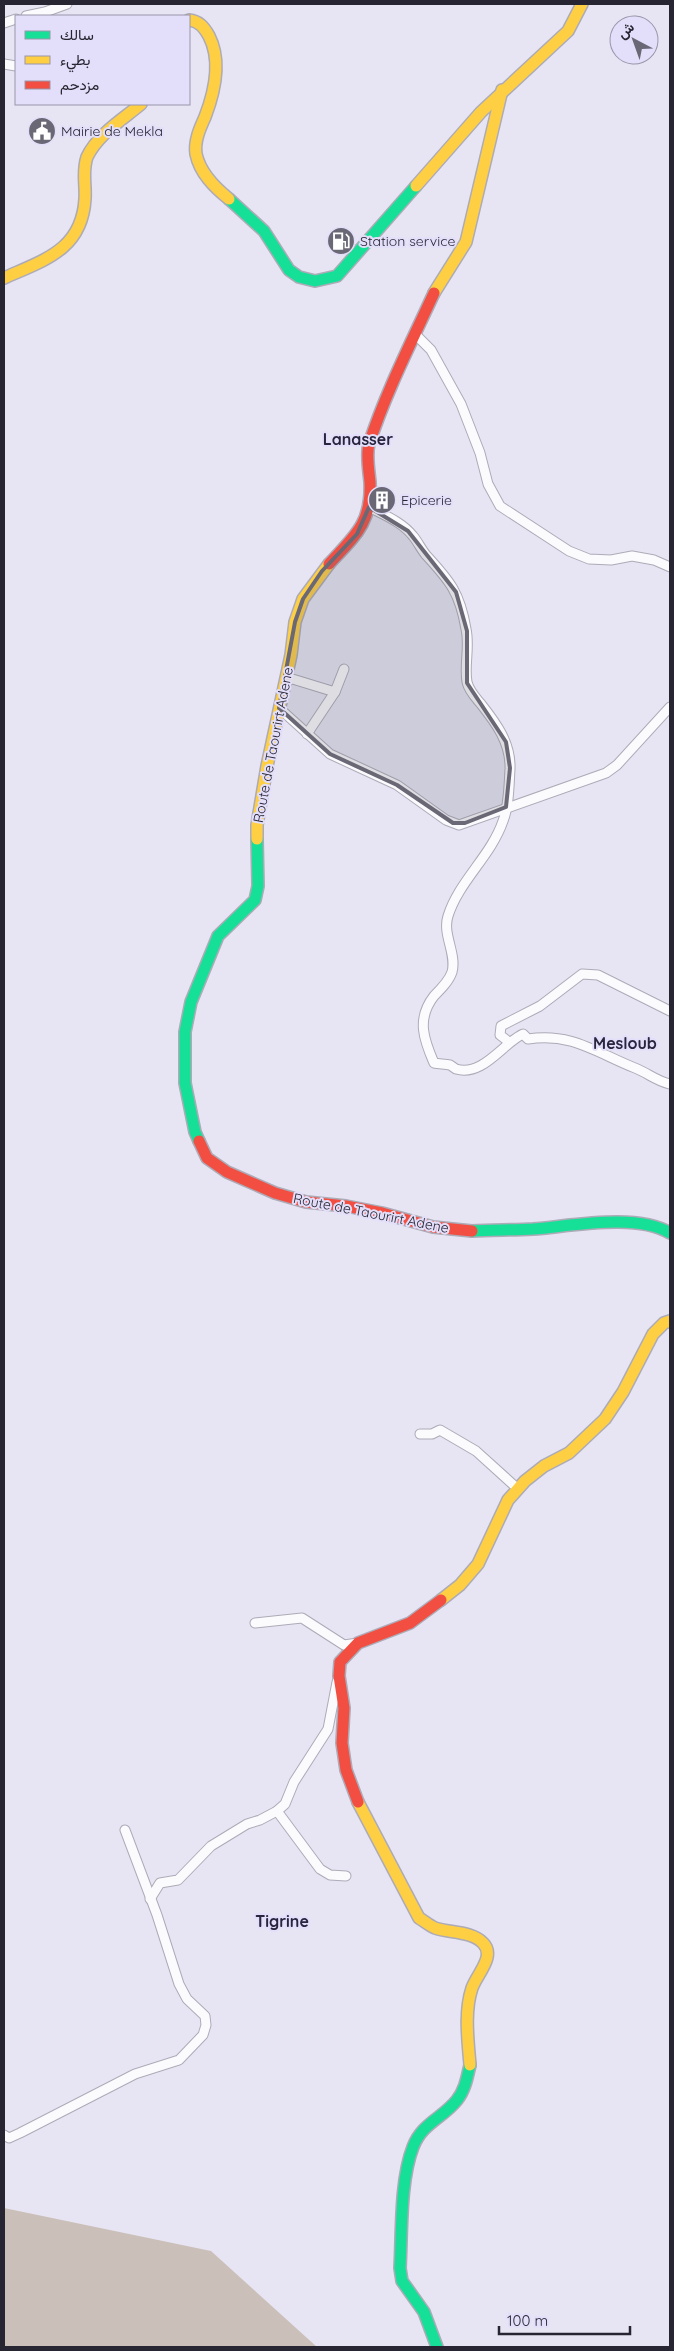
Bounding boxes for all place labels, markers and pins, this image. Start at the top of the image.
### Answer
public building icon: Mairie de Mekla [27,116,57,146]
place label: Mairie de Mekla [61,122,163,140]
fuel station icon: Station service [326,226,356,256]
place label: Station service [360,232,455,250]
building icon: Epicerie [367,485,397,515]
place label: Epicerie [401,491,452,509]

